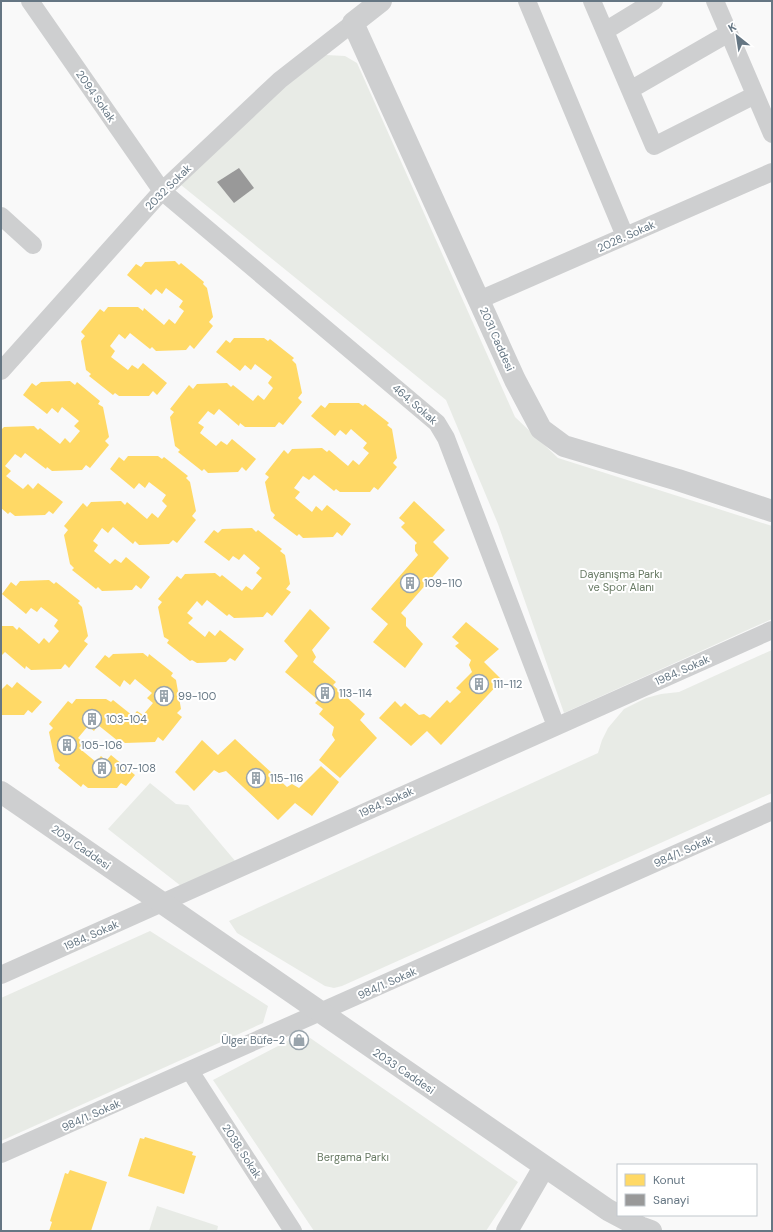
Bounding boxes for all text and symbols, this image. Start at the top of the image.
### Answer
north arrow [717,16,757,56]
text: K [725,19,739,35]
street label: 2094 Sokak [73,67,119,125]
street label: 2032 Sokak [142,161,194,213]
street label: 2028. Sokak [595,217,657,255]
street label: 2031 Caddesi [477,305,517,373]
street label: 464. Sokak [390,381,441,428]
park label: Dayanışma Parkı ve Spor Alanı [580,567,662,594]
building icon: 109-110 [399,572,421,594]
place label: 109-110 [424,576,462,590]
street label: 1984. Sokak [652,652,712,688]
building icon: 111-112 [468,673,490,695]
place label: 111-112 [493,677,522,691]
building icon: 113-114 [314,682,336,704]
building icon: 99-100 [153,685,175,707]
place label: 113-114 [339,686,372,700]
place label: 99-100 [178,689,216,703]
building icon: 103-104 [81,708,103,730]
place label: 103-104 [106,712,147,726]
building icon: 105-106 [56,734,78,756]
place label: 105-106 [81,738,123,752]
building icon: 107-108 [91,757,113,779]
place label: 107-108 [116,761,156,775]
building icon: 115-116 [245,767,267,789]
place label: 115-116 [270,771,303,785]
street label: 1984. Sokak [356,784,416,820]
street label: 2091 Caddesi [49,822,113,872]
street label: 984/1. Sokak [651,832,715,870]
street label: 1984. Sokak [61,917,121,953]
street label: 984/1. Sokak [355,964,419,1002]
shop icon: Ülger Büfe-2 [288,1029,310,1051]
place label: Ülger Büfe-2 [221,1033,285,1047]
street label: 2033 Caddesi [370,1045,438,1097]
street label: 984/1. Sokak [59,1096,123,1134]
street label: 2038. Sokak [219,1121,265,1181]
park label: Bergama Parkı [317,1150,389,1164]
legend [617,1164,757,1216]
text: Konut [653,1172,685,1188]
text: Sanayi [653,1192,689,1208]

